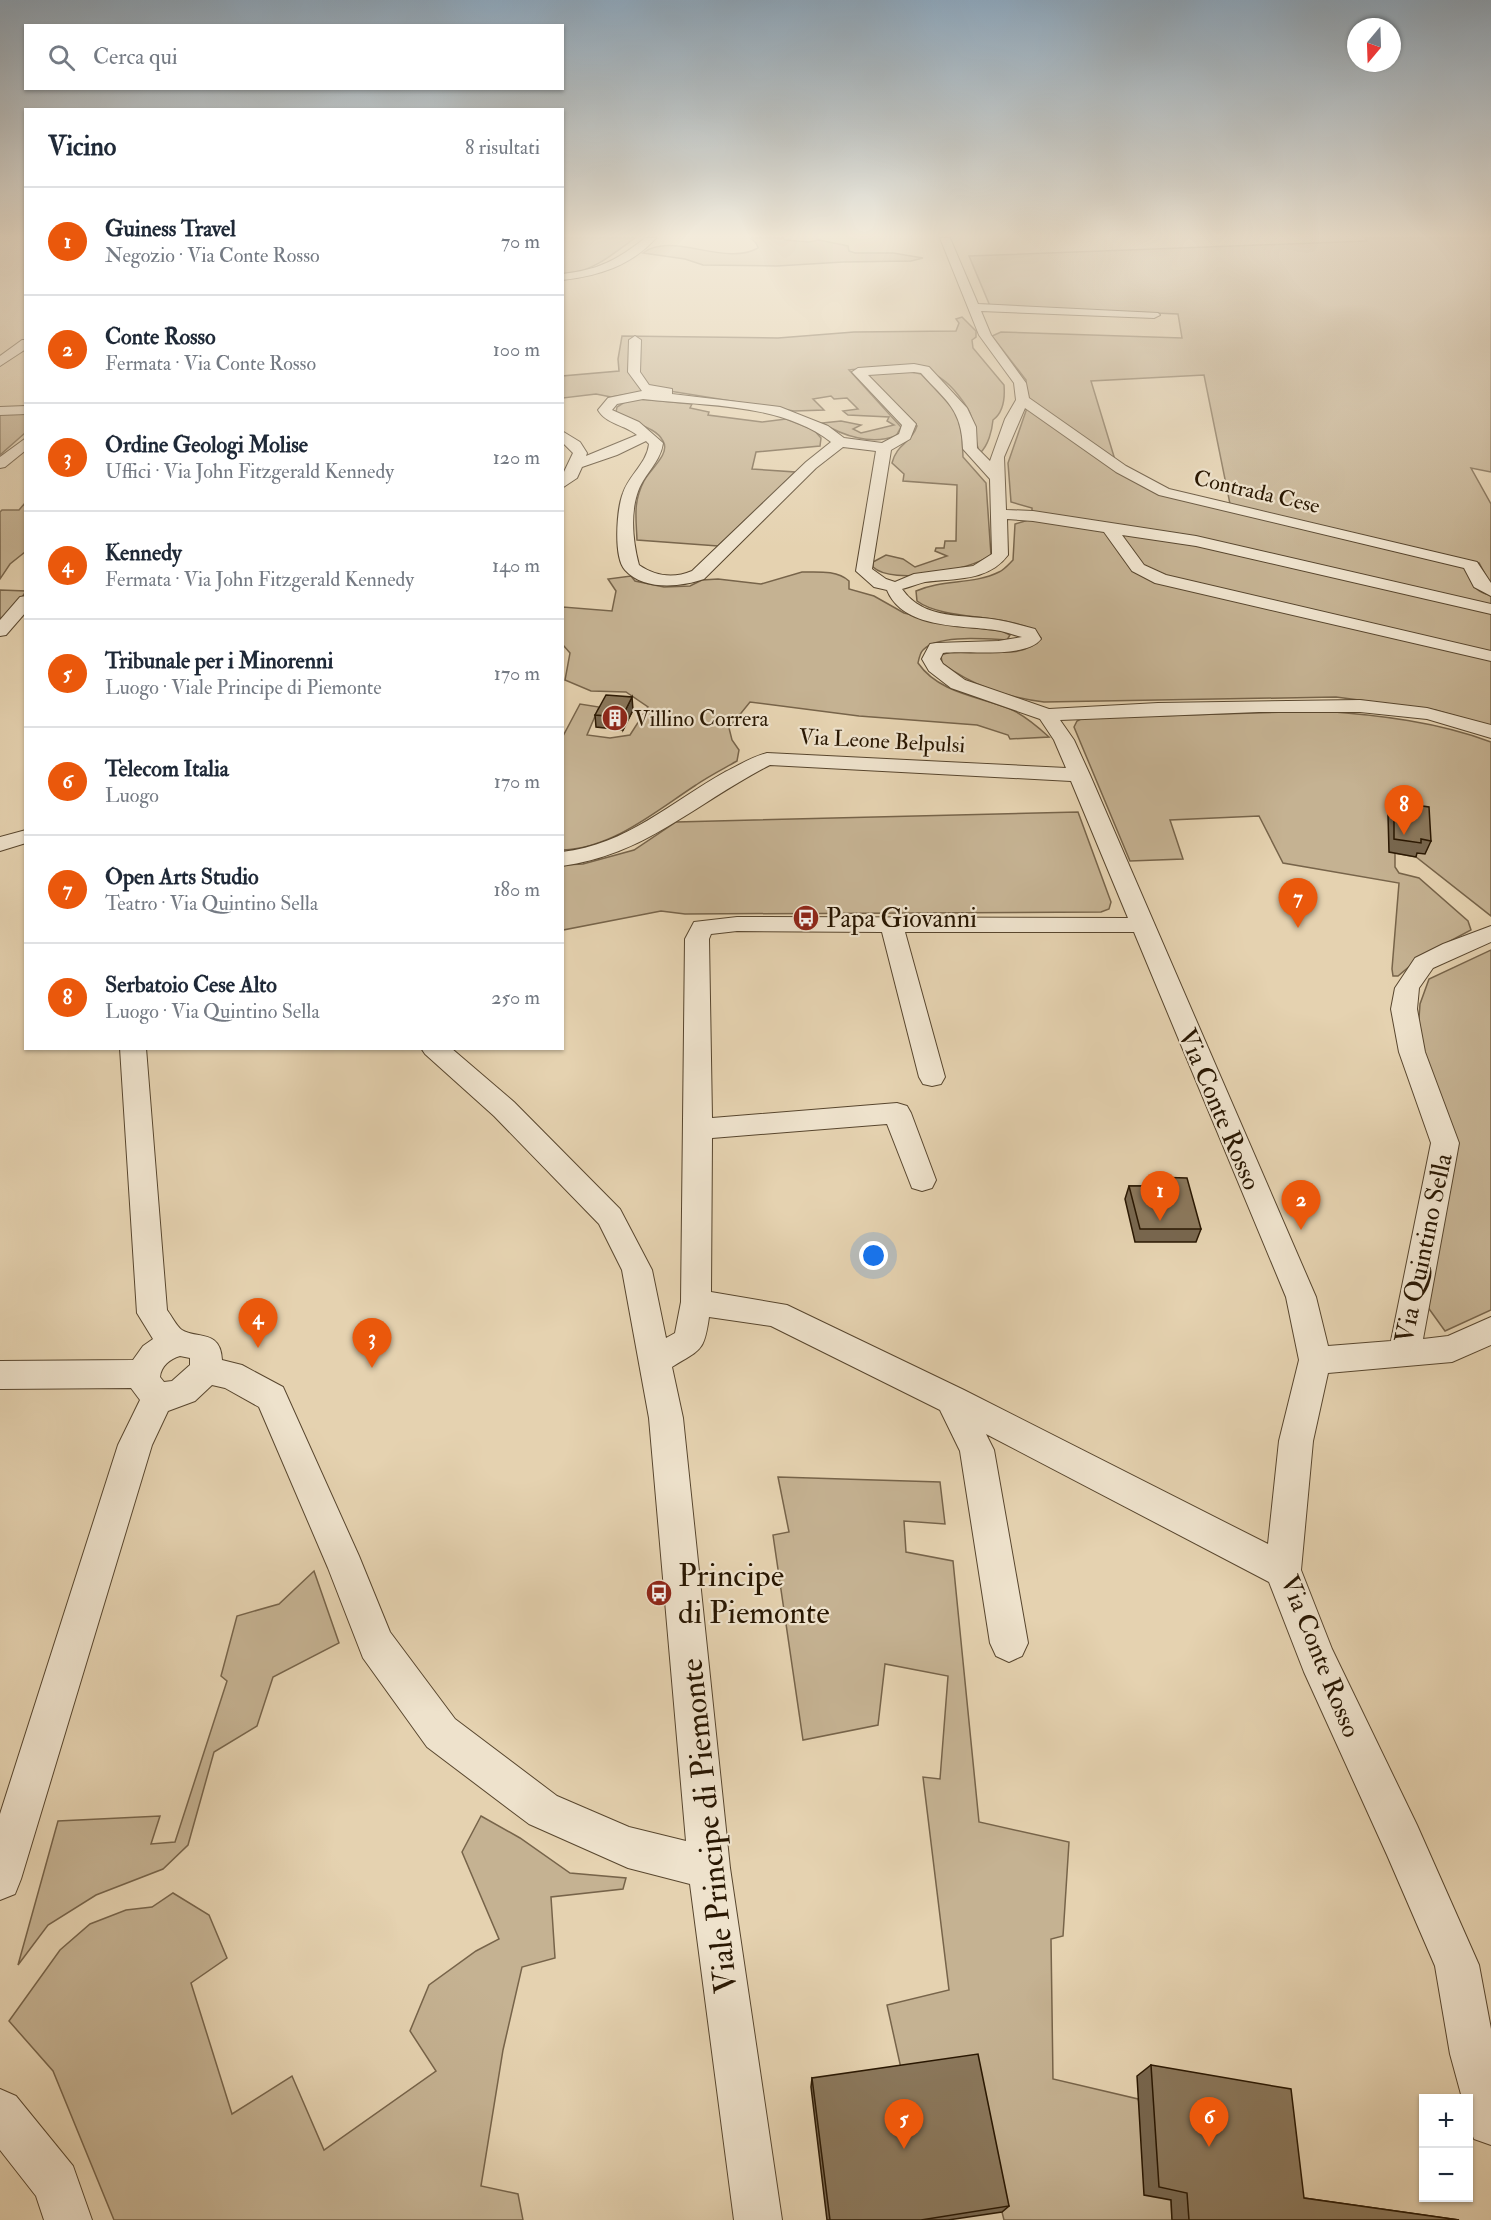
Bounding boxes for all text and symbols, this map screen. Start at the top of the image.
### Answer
north arrow [1347,18,1401,72]
search box [24,24,564,90]
icon: search [45,41,78,74]
text: Cerca qui [93,43,178,71]
text: Vicino [48,131,116,163]
text: 8 risultati [465,135,540,160]
text: Guiness Travel [105,215,236,243]
text: 1 [64,229,71,254]
text: 70 m [501,229,540,254]
text: Negozio · Via Conte Rosso [105,243,320,268]
text: Conte Rosso [105,323,216,351]
text: 2 [62,337,73,362]
text: 100 m [493,337,540,362]
text: Fermata · Via Conte Rosso [105,351,316,376]
text: Ordine Geologi Molise [105,431,308,459]
text: 3 [64,445,71,470]
text: 120 m [493,445,540,470]
text: Uffici · Via John Fitzgerald Kennedy [105,459,394,484]
street label: Contrada Cese [1191,464,1323,520]
text: Kennedy [105,539,182,567]
text: 4 [62,553,73,578]
text: 140 m [492,553,540,578]
text: Fermata · Via John Fitzgerald Kennedy [105,567,414,592]
text: Tribunale per i Minorenni [105,647,333,675]
text: 5 [63,661,72,686]
text: 170 m [494,661,540,686]
text: Luogo · Viale Principe di Piemonte [105,675,382,700]
building icon: Villino Correra [600,703,630,733]
place label: Villino Correra [634,705,769,733]
street label: Via Leone Belpulsi [798,723,966,760]
text: Telecom Italia [105,755,229,783]
text: 6 [62,769,73,794]
text: 170 m [494,769,540,794]
text: Luogo [105,783,159,808]
pin: 8 [1384,786,1424,835]
text: Open Arts Studio [105,863,259,891]
text: 7 [63,877,72,902]
text: 180 m [493,877,540,902]
pin: 7 [1278,878,1318,928]
text: Teatro · Via Quintino Sella [105,891,318,916]
bus stop icon: Papa Giovanni [791,903,821,933]
place label: Papa Giovanni [826,903,977,936]
text: Serbatoio Cese Alto [105,971,277,999]
text: 8 [63,985,72,1010]
text: 250 m [491,985,540,1010]
text: Luogo · Via Quintino Sella [105,999,320,1024]
street label: Via Conte Rosso [1171,1024,1267,1195]
street label: Via Quintino Sella [1388,1150,1460,1346]
pin: 1 [1140,1172,1180,1221]
pin: 2 [1282,1180,1320,1230]
your location [859,1241,888,1270]
pin: 4 [238,1298,278,1348]
pin: 3 [352,1318,392,1368]
place label: Principe di Piemonte [678,1556,830,1633]
street label: Via Conte Rosso [1273,1571,1367,1742]
bus stop icon: Principe di Piemonte [644,1578,674,1608]
street label: Viale Principe di Piemonte [672,1656,746,1995]
map controls [1419,2094,1473,2202]
button: + [1419,2094,1473,2148]
pin: 6 [1190,2098,1228,2147]
pin: 5 [884,2100,924,2149]
button: − [1419,2148,1473,2202]

